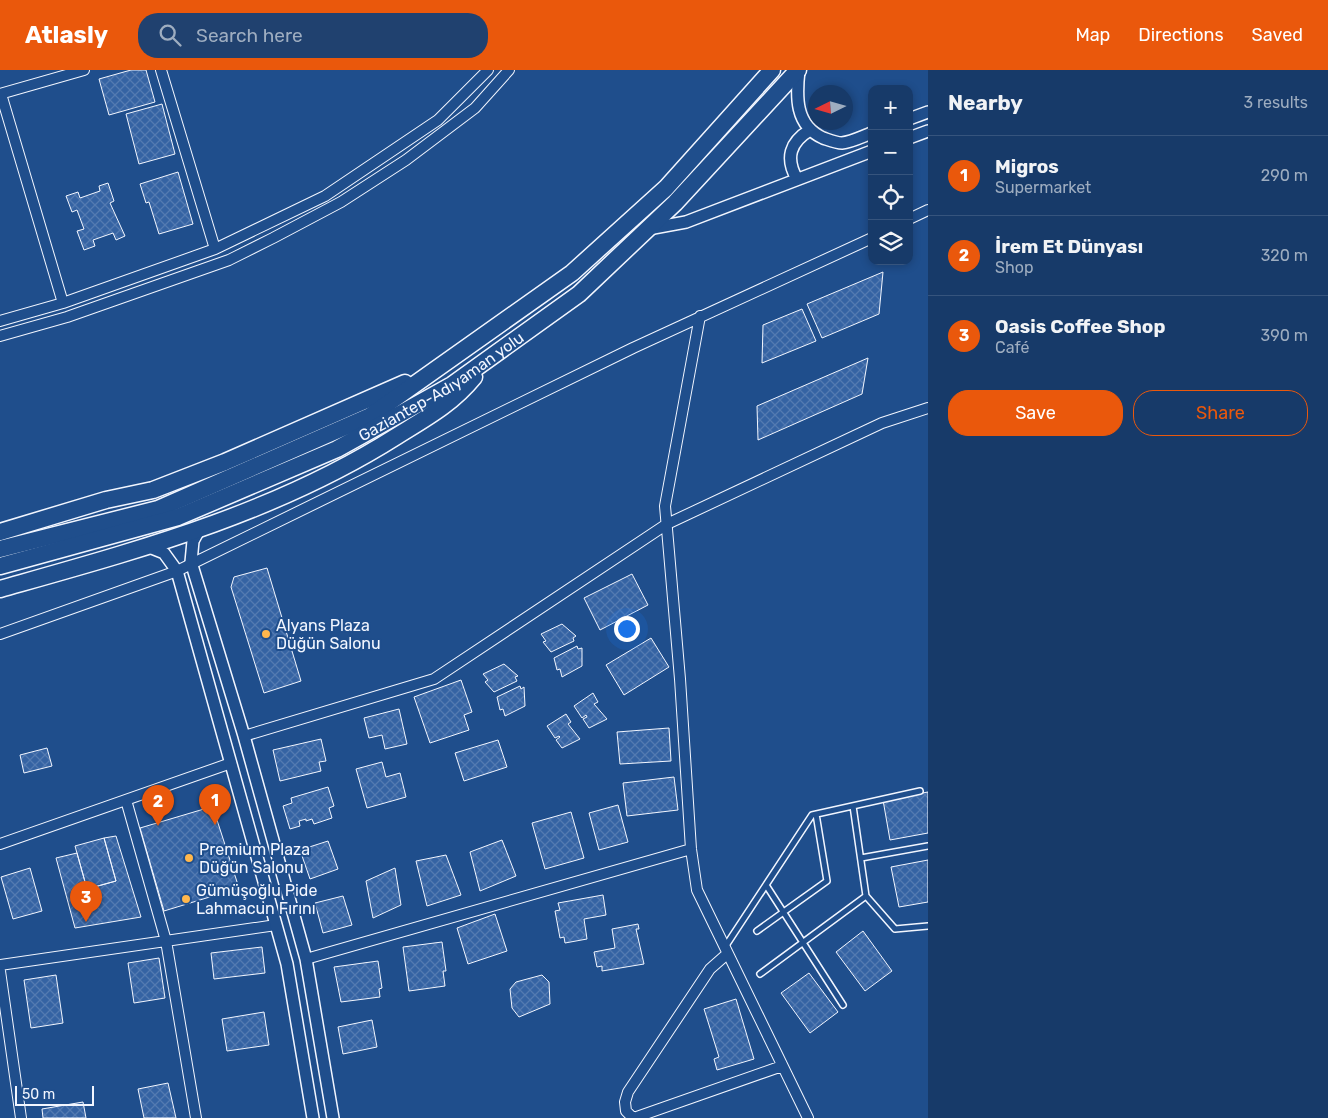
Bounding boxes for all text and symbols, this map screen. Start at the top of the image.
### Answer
search box [138,13,488,58]
text: Atlasly [25,21,108,49]
icon: search [156,21,184,49]
text: Search here [196,24,303,47]
text: Map [1075,24,1110,46]
text: Directions [1138,24,1224,46]
text: Saved [1252,24,1303,46]
north arrow [808,85,853,130]
map controls [868,85,913,265]
button: + [868,85,913,130]
text: Nearby [948,90,1023,115]
text: 3 results [1243,93,1308,112]
button: − [868,130,913,175]
text: Migros [995,155,1059,178]
text: 1 [960,166,968,185]
text: 290 m [1261,166,1308,185]
button: locate [868,175,913,220]
text: Supermarket [995,178,1091,197]
button: layers [868,220,913,265]
text: İrem Et Dünyası [995,235,1143,258]
text: 2 [959,246,969,265]
text: 320 m [1261,246,1308,265]
text: Shop [995,258,1033,277]
text: Oasis Coffee Shop [995,315,1165,338]
text: 3 [959,326,969,345]
text: 390 m [1261,326,1308,345]
street label: Gaziantep-Adıyaman yolu [355,328,527,445]
text: Café [995,338,1029,357]
button: Save [948,390,1123,436]
button: Share [1133,390,1308,436]
place label: Alyans Plaza Düğün Salonu [276,616,381,653]
your location [614,616,640,642]
marker: Alyans Plaza Düğün Salonu [260,628,272,640]
pin: 1 [199,784,231,825]
pin: 2 [142,785,174,826]
place label: Premium Plaza Düğün Salonu [199,840,310,877]
marker: Premium Plaza Düğün Salonu [183,852,195,864]
pin: 3 [70,881,102,922]
place label: Gümüşoğlu Pide Lahmacun Fırını [196,881,317,918]
marker: Gümüşoğlu Pide Lahmacun Fırını [180,893,192,905]
scale bar [15,1083,94,1106]
text: 50 m [22,1086,55,1103]

